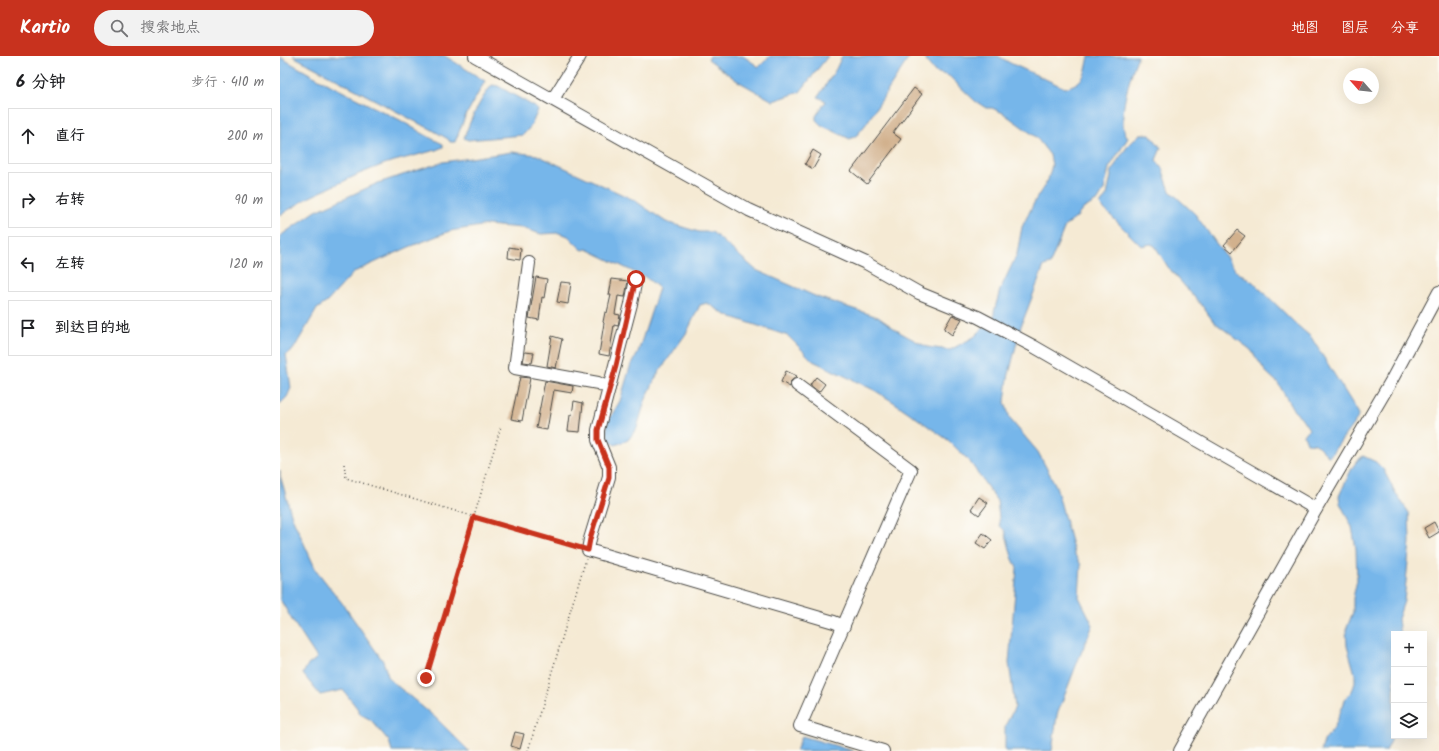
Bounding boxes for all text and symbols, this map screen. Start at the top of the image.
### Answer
search box [94,10,374,46]
text: Kartio [20,13,70,43]
text: 搜索地点 [140,16,200,40]
icon: search [108,17,130,39]
text: 地图 [1291,17,1319,39]
text: 图层 [1341,17,1369,39]
text: 分享 [1391,17,1419,39]
north arrow [1343,68,1379,104]
text: 6 分钟 [16,69,66,96]
text: 步行 · 410 m [191,72,264,93]
text: 直行 [55,124,85,148]
icon: ahead [17,125,39,147]
text: 200 m [227,126,263,147]
text: 右转 [55,188,85,212]
icon: right [17,189,39,211]
text: 90 m [235,190,263,211]
text: 左转 [55,252,85,276]
icon: left [17,253,39,275]
text: 120 m [229,254,263,275]
route start [627,270,645,288]
text: 到达目的地 [55,316,130,340]
icon: arrive [17,317,39,339]
map controls [1391,631,1427,739]
button: + [1391,631,1427,667]
button: − [1391,667,1427,703]
route end [417,669,435,687]
button: layers [1391,703,1427,739]

